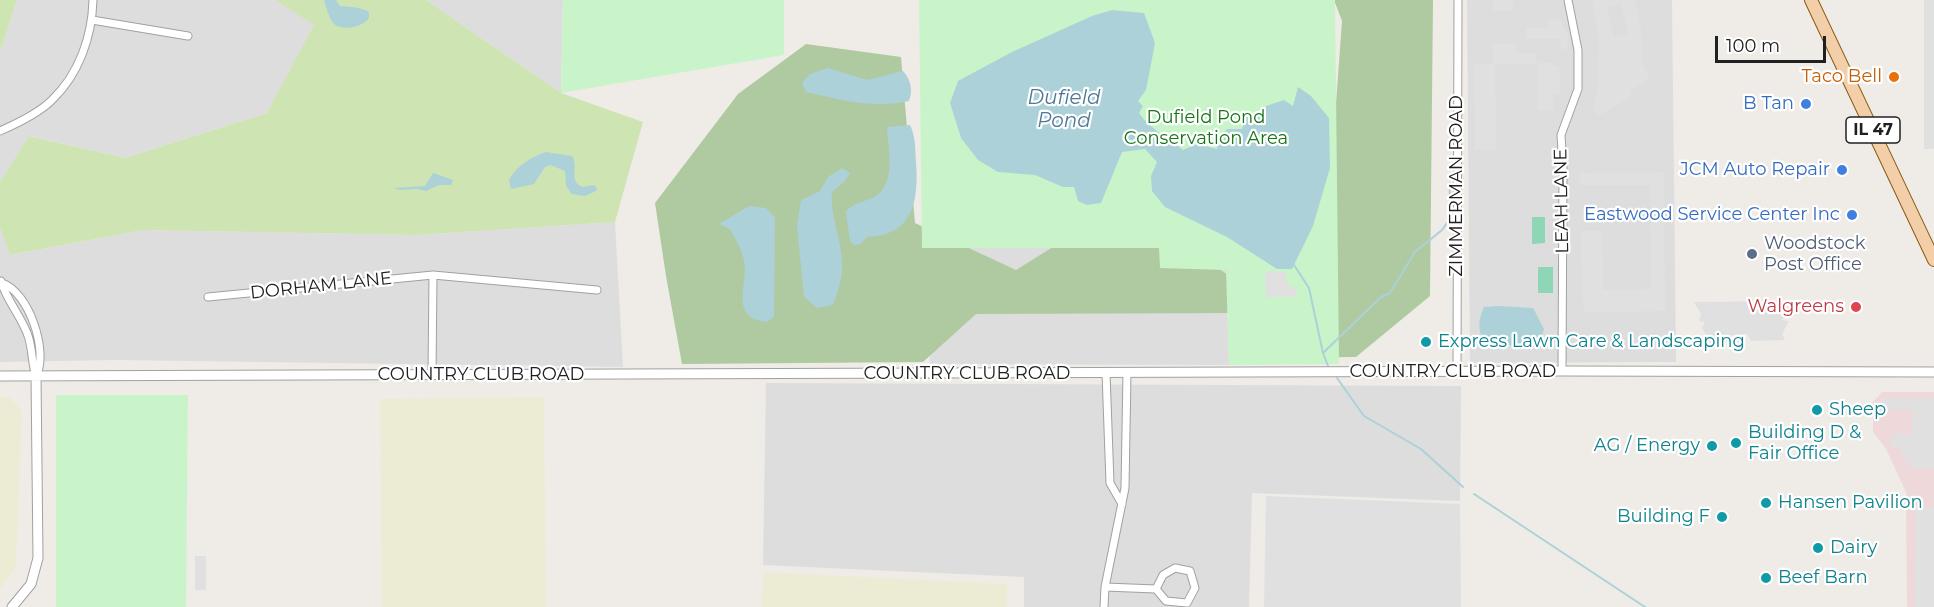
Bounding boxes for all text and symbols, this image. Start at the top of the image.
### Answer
scale bar [1718,24,1829,62]
text: 100 m [1726,35,1780,57]
place label: Taco Bell [1801,66,1882,88]
marker: Taco Bell [1887,70,1901,84]
water label: Dufield Pond [1027,86,1101,133]
place label: B Tan [1743,93,1794,115]
street label: ZIMMERMAN ROAD [1446,95,1468,277]
marker: B Tan [1799,97,1813,111]
park label: Dufield Pond Conservation Area [1124,107,1288,150]
road number: IL 47 [1846,117,1900,143]
street label: LEAH LANE [1550,148,1574,254]
place label: JCM Auto Repair [1680,159,1830,181]
marker: JCM Auto Repair [1835,163,1849,177]
place label: Eastwood Service Center Inc [1584,204,1840,226]
marker: Eastwood Service Center Inc [1845,208,1859,222]
place label: Woodstock Post Office [1764,233,1866,276]
marker: Woodstock Post Office [1745,247,1759,261]
street label: DORHAM LANE [249,268,393,304]
place label: Walgreens [1748,296,1844,318]
marker: Walgreens [1849,300,1863,314]
place label: Express Lawn Care & Landscaping [1438,331,1745,353]
marker: Express Lawn Care & Landscaping [1419,335,1433,349]
street label: COUNTRY CLUB ROAD [1350,361,1556,383]
street label: COUNTRY CLUB ROAD [864,363,1070,385]
street label: COUNTRY CLUB ROAD [378,364,584,386]
place label: Sheep [1829,399,1886,421]
marker: Sheep [1810,403,1824,417]
place label: Building D & Fair Office [1748,422,1861,464]
place label: AG / Energy [1594,435,1700,457]
marker: Building D & Fair Office [1729,436,1743,450]
marker: AG / Energy [1705,439,1719,453]
place label: Hansen Pavilion [1778,492,1923,514]
marker: Hansen Pavilion [1759,496,1773,510]
place label: Building F [1617,506,1710,528]
marker: Building F [1715,510,1729,524]
place label: Dairy [1830,537,1877,559]
marker: Dairy [1811,541,1825,555]
place label: Beef Barn [1778,567,1868,589]
marker: Beef Barn [1759,571,1773,585]

